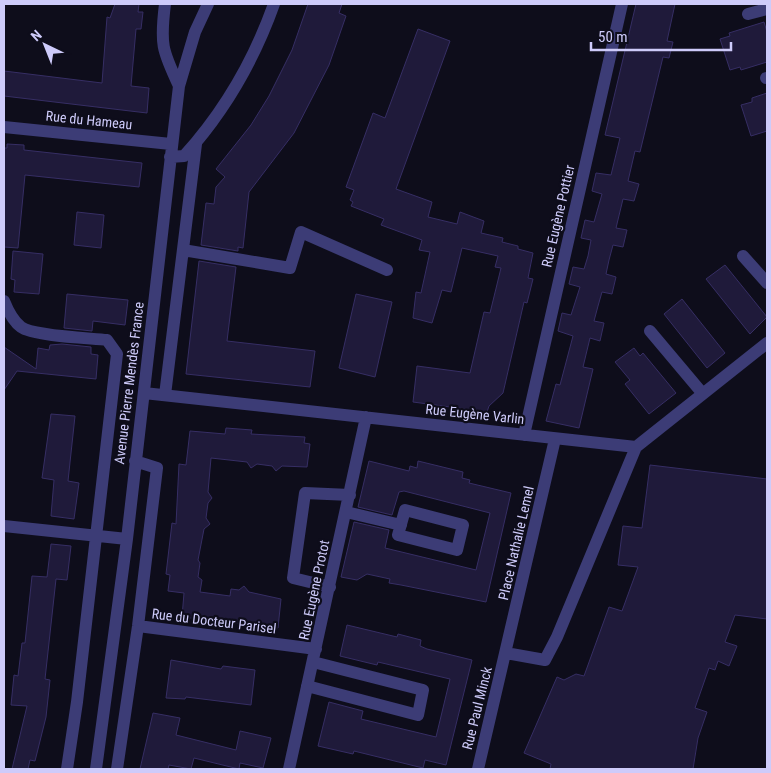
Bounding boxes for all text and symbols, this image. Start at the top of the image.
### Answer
north arrow [20,20,70,70]
scale bar [591,20,731,52]
text: N [28,27,45,44]
text: 50 m [598,28,628,46]
street label: Rue du Hameau [45,108,133,132]
street label: Rue Eugène Pottier [538,163,578,269]
street label: Avenue Pierre Mendès France [111,301,147,465]
street label: Rue Eugène Varlin [425,401,525,427]
street label: Place Nathalie Lemel [495,484,537,602]
street label: Rue Eugène Protot [296,539,332,641]
street label: Rue du Docteur Parisel [151,605,277,637]
street label: Rue Paul Minck [459,664,495,751]

